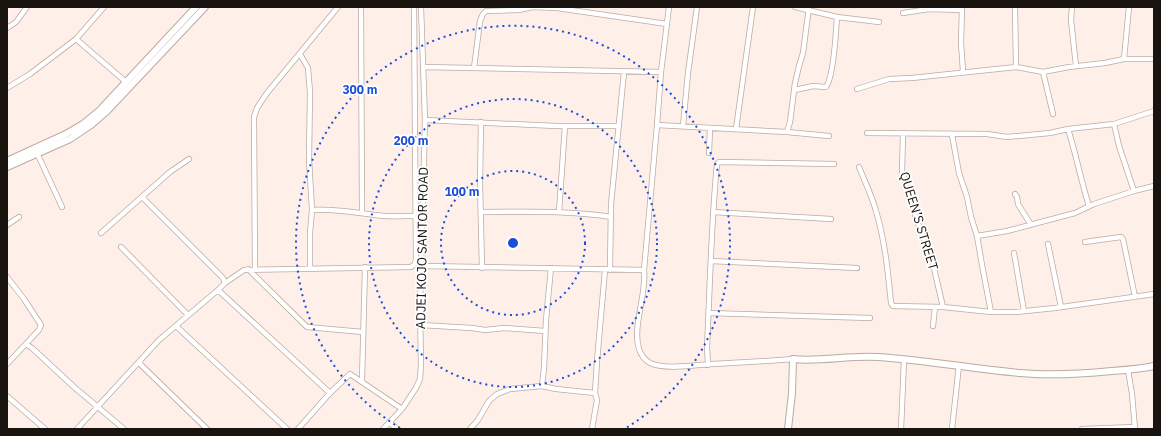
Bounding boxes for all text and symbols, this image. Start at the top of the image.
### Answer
text: 300 m [342,82,378,97]
text: 200 m [393,133,429,148]
street label: ADJEI KOJO SANTOR ROAD [412,167,432,329]
street label: QUEEN’S STREET [896,170,942,273]
text: 100 m [444,184,480,199]
centre of rings [506,236,520,250]

